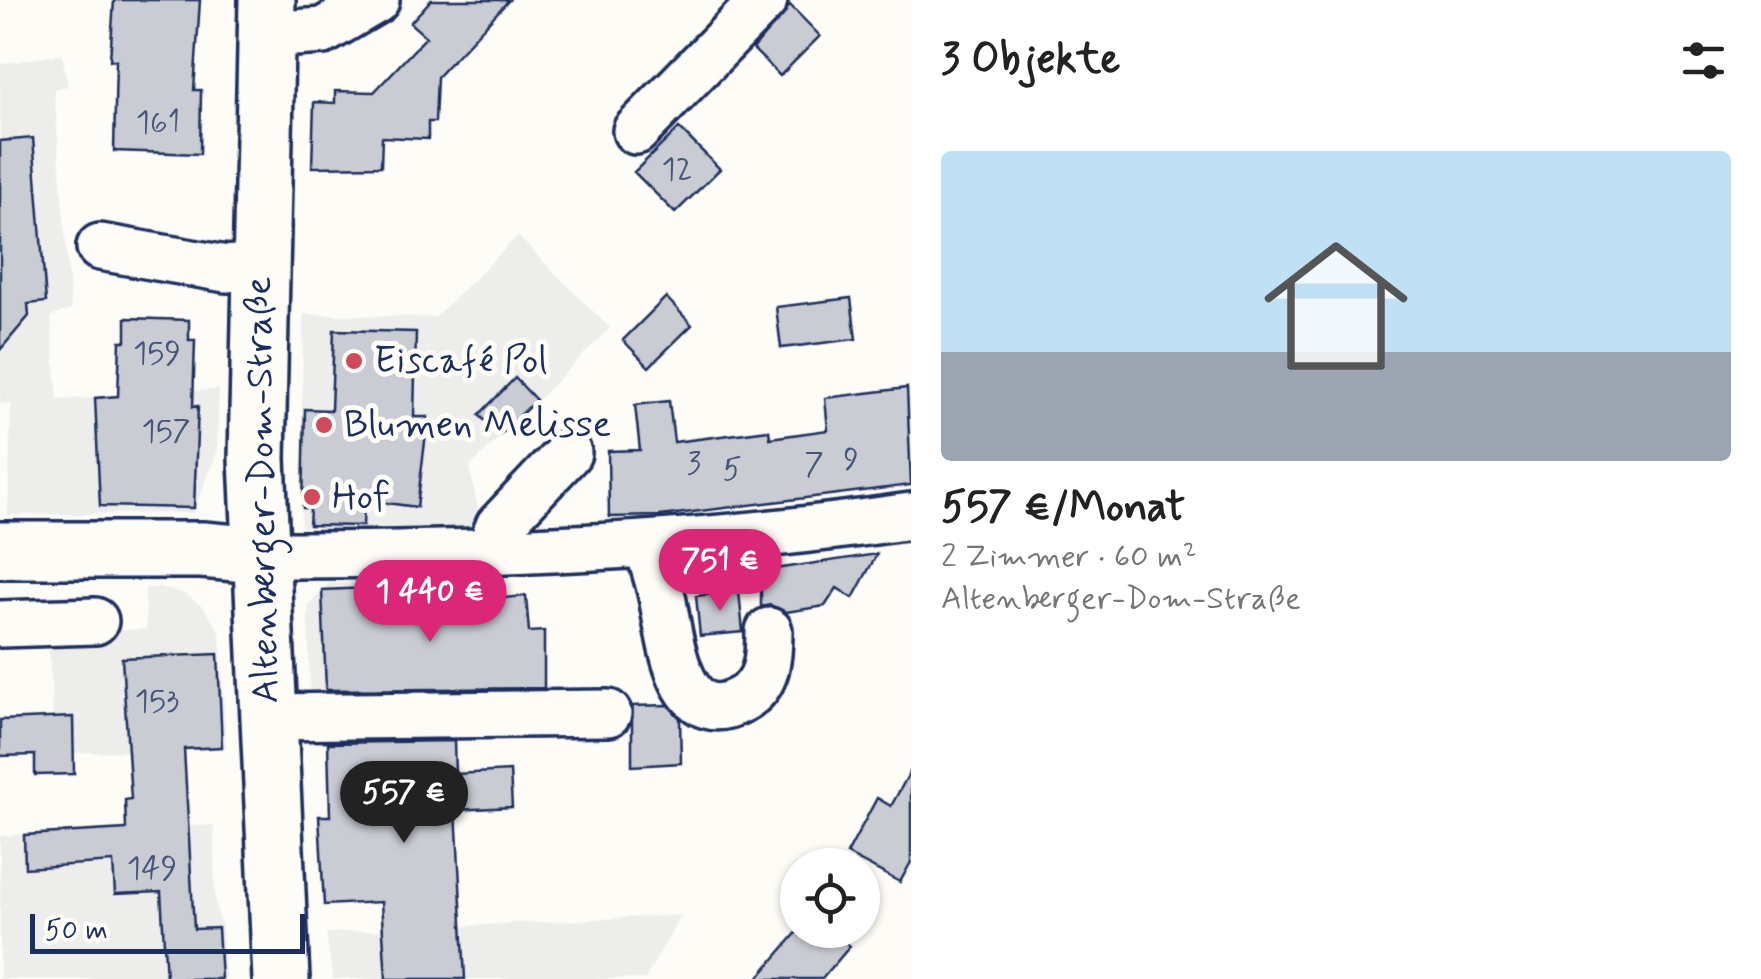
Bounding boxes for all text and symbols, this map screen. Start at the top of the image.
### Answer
text: 3 Objekte [941,33,1120,88]
icon: filters [1676,33,1731,88]
house number: 161 [136,102,180,144]
house number: 12 [661,149,693,191]
icon: home [1246,216,1426,396]
street label: Altenberger-Dom-Straße [235,276,295,704]
house number: 159 [133,333,181,375]
place label: Eiscafé Pol [374,337,548,386]
marker: Eiscafé Pol [343,350,365,372]
place label: Blumen Melisse [344,401,611,450]
house number: 157 [141,411,191,453]
marker: Blumen Melisse [313,414,335,436]
house number: 9 [843,439,859,481]
house number: 3 [687,443,701,485]
house number: 7 [804,444,824,486]
house number: 5 [722,449,742,491]
place label: Hof [332,473,390,522]
text: 557 €/Monat [941,481,1185,536]
marker: Hof [301,486,323,508]
pin: 751 € [650,529,790,614]
text: 2 Zimmer · 60 m² [941,536,1197,578]
text: 751 € [681,540,759,582]
pin: 1 440 € [338,560,522,645]
text: 1 440 € [376,571,484,613]
text: Altenberger-Dom-Straße [941,578,1301,620]
house number: 153 [135,681,179,723]
pin: 557 € [334,761,474,846]
text: 557 € [362,772,446,814]
house number: 149 [127,848,177,890]
map controls [780,848,880,948]
button: locate [780,848,880,948]
scale bar [30,909,305,954]
text: 50 m [45,913,108,950]

